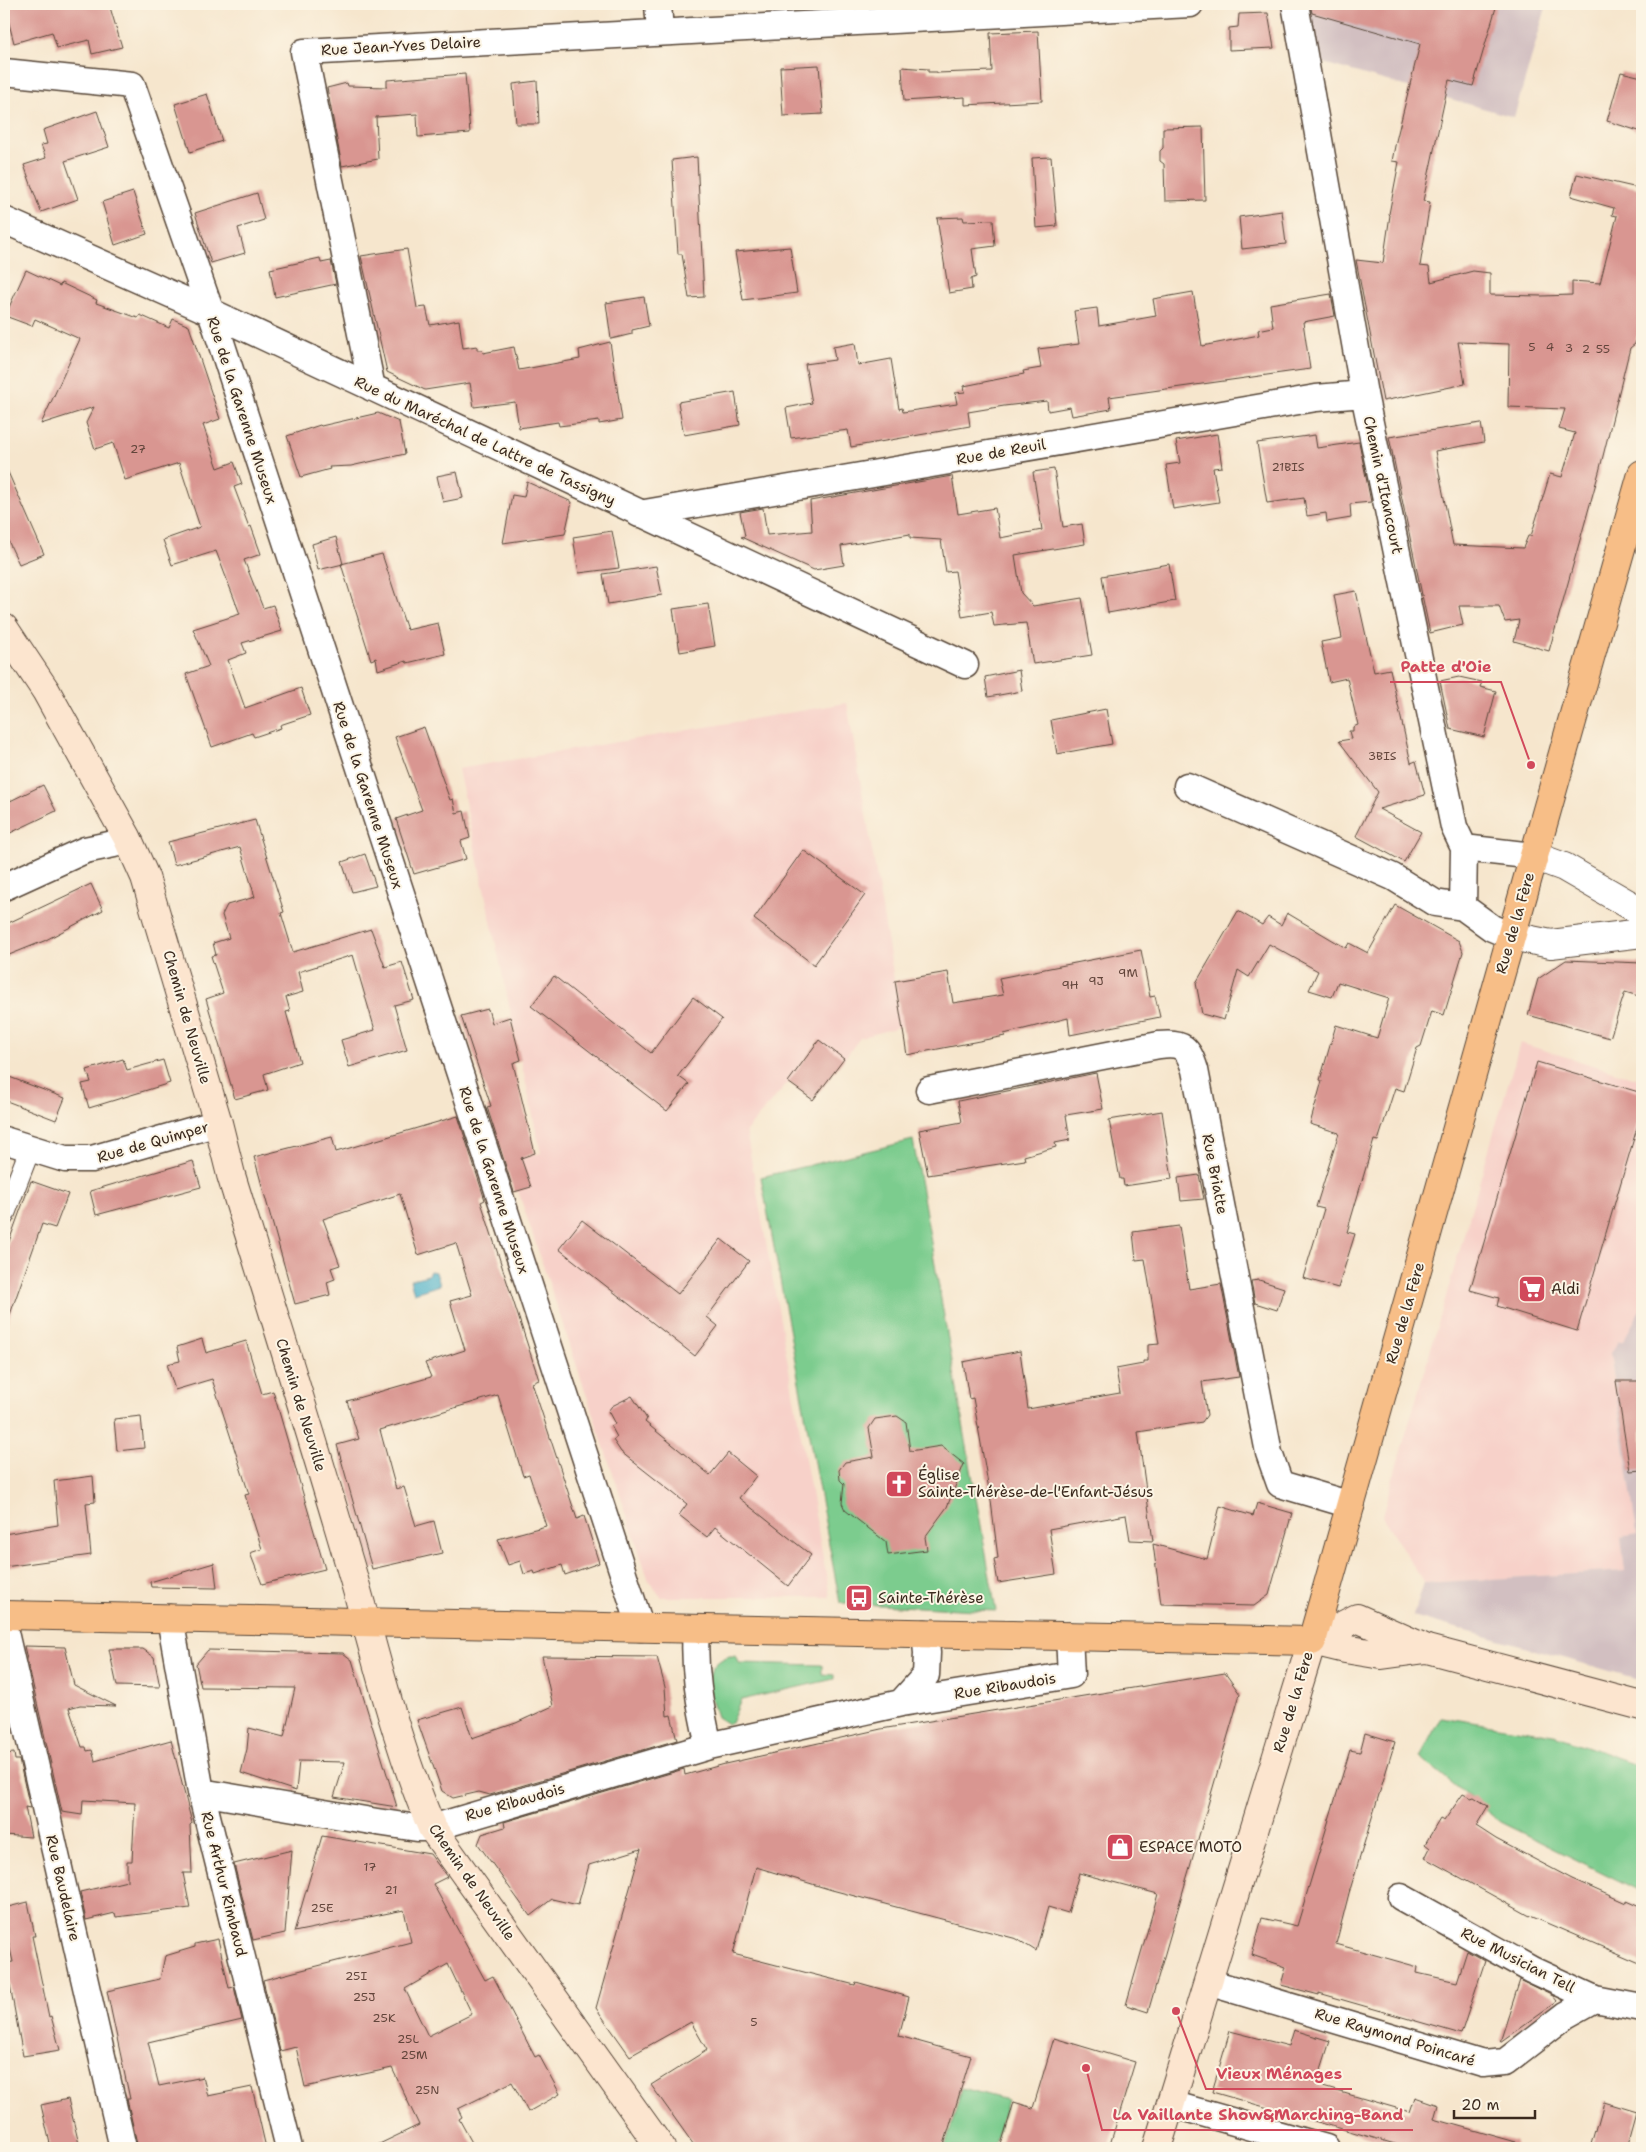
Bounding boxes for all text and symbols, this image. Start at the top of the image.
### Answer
street label: Rue Jean-Yves Delaire [321,32,481,60]
street label: Rue de la Garenne Museux [202,314,282,506]
house number: 5 [1528,339,1536,355]
house number: 4 [1546,339,1554,355]
house number: 3 [1565,340,1573,356]
house number: 2 [1582,341,1590,357]
house number: 55 [1596,341,1610,357]
street label: Rue du Maréchal de Lattre de Tassigny [351,371,619,511]
street label: Chemin d'Itancourt [1359,414,1407,556]
street label: Rue de Reuil [955,434,1048,470]
house number: 27 [130,441,146,457]
house number: 21BIS [1272,459,1305,475]
callout: Patte d'Oie [1390,651,1501,682]
text: Patte d'Oie [1400,656,1492,677]
street label: Rue de la Garenne Museux [328,699,408,891]
house number: 3BIS [1368,748,1397,764]
street label: Rue de la Fère [1491,870,1539,976]
street label: Chemin de Neuville [158,948,216,1086]
house number: 9M [1118,965,1138,981]
house number: 9J [1088,973,1104,989]
house number: 9H [1061,977,1079,993]
street label: Rue de la Garenne Museux [454,1084,534,1276]
street label: Rue de Quimper [95,1117,211,1167]
street label: Rue Briatte [1197,1132,1233,1216]
street label: Rue de la Fère [1381,1260,1429,1366]
supermarket icon: Aldi [1517,1274,1547,1304]
place label: Aldi [1551,1279,1580,1299]
street label: Chemin de Neuville [271,1336,331,1474]
place label: Église Sainte-Thérèse-de-l'Enfant-Jésus [918,1464,1153,1502]
church icon: Église Sainte-Thérèse-de-l'Enfant-Jésus [884,1469,914,1499]
bus stop icon: Sainte-Thérèse [844,1583,874,1613]
place label: Sainte-Thérèse [878,1588,984,1608]
street label: Rue de la Fère [1268,1649,1318,1755]
street label: Rue Ribaudois [953,1668,1057,1704]
street label: Rue Ribaudois [463,1778,567,1826]
street label: Rue Arthur Rimbaud [196,1809,252,1959]
street label: Chemin de Neuville [424,1820,520,1944]
shop icon: ESPACE MOTO [1105,1832,1135,1862]
street label: Rue Baudelaire [41,1833,85,1943]
place label: ESPACE MOTO [1139,1837,1242,1857]
house number: 17 [364,1859,376,1875]
house number: 21 [385,1882,397,1898]
house number: 25E [310,1900,334,1916]
street label: Rue Musician Tell [1458,1923,1579,1998]
house number: 25I [345,1968,367,1984]
house number: 25J [353,1989,375,2005]
street label: Rue Raymond Poincaré [1312,2003,1478,2071]
house number: 25K [372,2010,396,2026]
house number: 5 [750,2014,758,2030]
house number: 25L [397,2031,419,2047]
house number: 25M [400,2047,428,2063]
callout: Vieux Ménages [1206,2058,1352,2089]
text: Vieux Ménages [1216,2063,1342,2084]
house number: 25N [415,2082,439,2098]
scale bar [1454,2087,1535,2119]
text: 20 m [1461,2095,1500,2115]
callout: La Vaillante Show&Marching-Band [1102,2099,1413,2130]
text: La Vaillante Show&Marching-Band [1113,2104,1403,2125]

